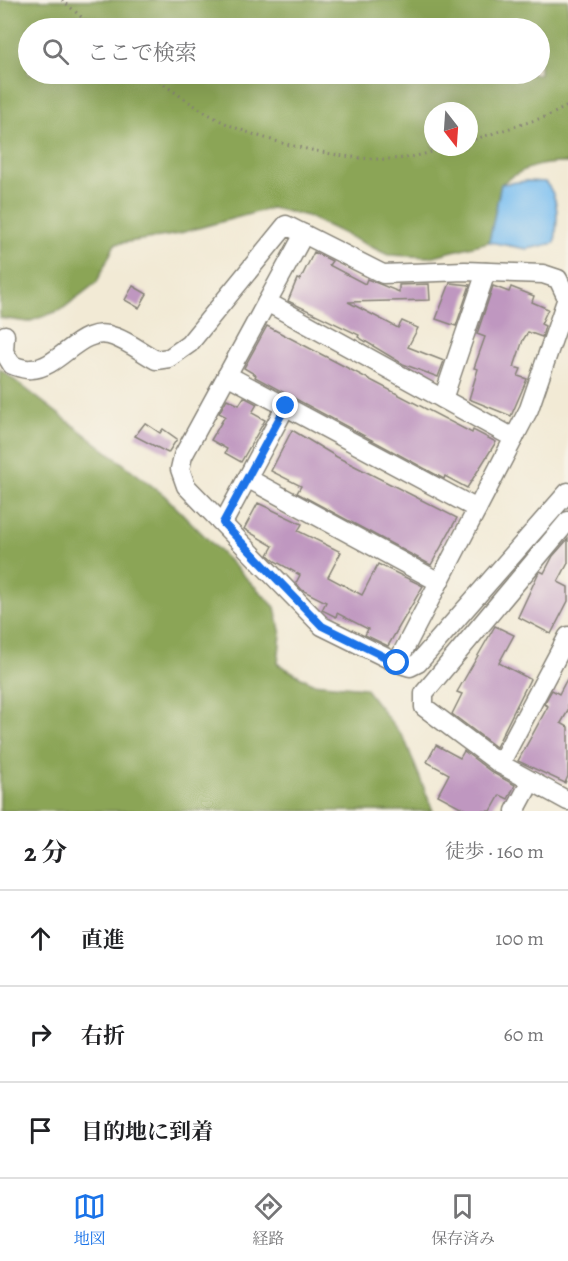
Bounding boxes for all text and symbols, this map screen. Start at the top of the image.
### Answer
search box [18,18,550,84]
icon: search [39,35,72,68]
text: ここで検索 [87,38,197,68]
north arrow [424,102,478,156]
route end [272,392,298,418]
route start [383,649,409,675]
text: 2 分 [24,835,67,870]
text: 徒歩 · 160 m [445,838,544,865]
icon: ahead [24,922,57,955]
text: 直進 [81,925,125,955]
text: 100 m [495,925,544,952]
icon: right [24,1018,57,1051]
text: 右折 [81,1021,125,1051]
text: 60 m [504,1021,544,1048]
icon: arrive [24,1114,57,1147]
text: 目的地に到着 [81,1117,213,1147]
tab: 地図 [73,1190,106,1250]
tab: 経路 [252,1190,285,1250]
tab: 保存済み [431,1190,495,1250]

